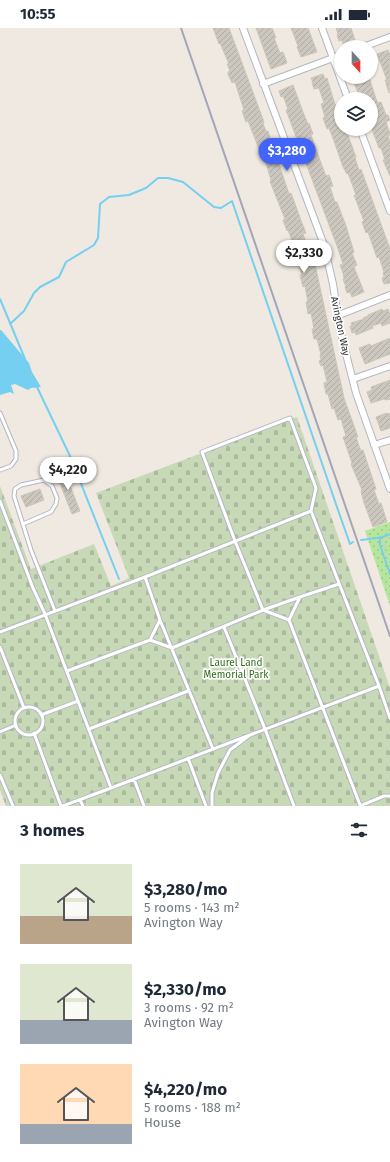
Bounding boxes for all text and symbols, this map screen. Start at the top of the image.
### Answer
text: 10:55 [20,5,55,23]
north arrow [334,40,378,84]
map controls [334,40,378,136]
button: layers [334,92,378,136]
pin: $3,280 [254,138,320,172]
text: $3,280 [268,143,306,158]
pin: $2,330 [271,240,337,274]
text: $2,330 [285,245,323,260]
street label: Avington Way [328,295,352,357]
pin: $4,220 [35,457,101,491]
text: $4,220 [49,462,87,477]
park label: Laurel Land Memorial Park [204,657,269,681]
icon: filters [348,819,370,841]
text: 3 homes [20,820,85,841]
text: $3,280/mo [144,879,228,900]
icon: home [52,880,100,928]
text: 5 rooms · 143 m² [144,900,240,915]
text: Avington Way [144,915,223,930]
text: $2,330/mo [144,979,227,1000]
icon: home [52,980,100,1028]
text: 3 rooms · 92 m² [144,1000,234,1015]
text: Avington Way [144,1015,223,1030]
text: $4,220/mo [144,1079,227,1100]
icon: home [52,1080,100,1128]
text: 5 rooms · 188 m² [144,1100,241,1115]
text: House [144,1115,181,1130]

